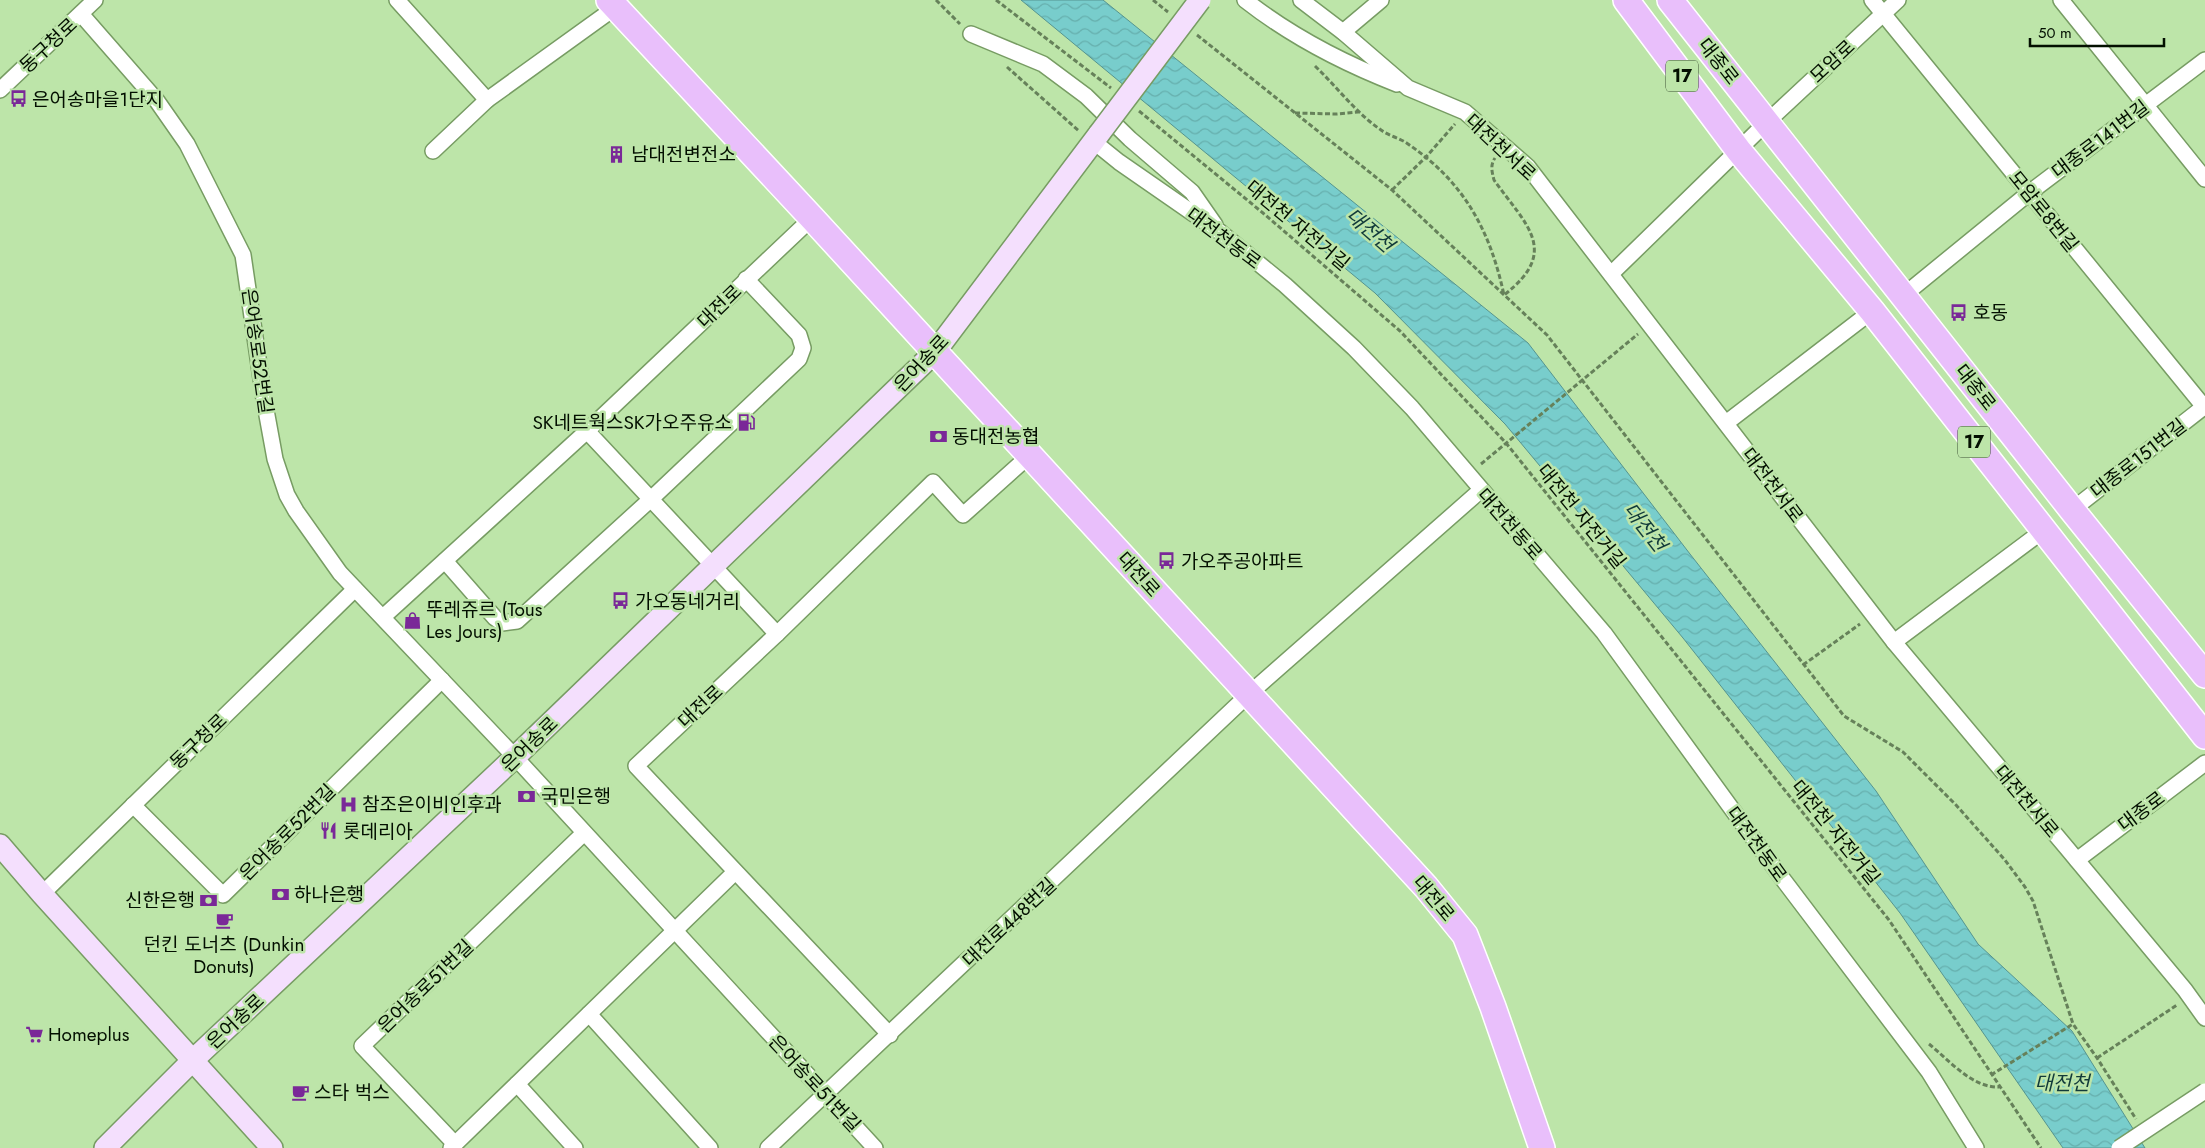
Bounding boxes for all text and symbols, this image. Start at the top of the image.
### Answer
street label: 동구청로 [14,12,83,79]
scale bar [2030,15,2164,47]
text: 50 m [2038,22,2072,44]
street label: 대종로 [1692,32,1745,90]
street label: 모암로 [1804,34,1861,89]
road number: 17 [1666,60,1698,92]
place label: 은어송마을1단지 [32,86,163,113]
bus stop icon: 은어송마을1단지 [8,89,28,109]
street label: 대종로141번길 [2046,94,2155,185]
street label: 대전천서로 [1459,108,1542,187]
place label: 남대전변전소 [631,141,736,168]
building icon: 남대전변전소 [607,144,627,164]
street label: 모암로8번길 [2002,165,2085,258]
street label: 대전천 자전거길 [1240,174,1355,277]
street label: 대전천동로 [1181,201,1267,275]
water label: 대전천 [1339,201,1402,261]
street label: 대전로 [691,278,748,334]
street label: 은어송로52번길 [235,287,280,416]
place label: 호동 [1973,299,2008,326]
bus stop icon: 호동 [1949,302,1969,322]
street label: 은어송로 [888,329,955,398]
street label: 대종로 [1949,358,2002,416]
place label: SK네트웍스SK가오주유소 [532,409,732,436]
fuel station icon: SK네트웍스SK가오주유소 [736,412,756,432]
street label: 대종로151번길 [2085,412,2192,505]
place label: 동대전농협 [952,423,1039,450]
bank icon: 동대전농협 [928,426,948,446]
road number: 17 [1958,427,1990,458]
street label: 대전천서로 [1736,442,1810,528]
street label: 대전천 자전거길 [1531,458,1632,575]
street label: 대전천동로 [1471,482,1548,566]
water label: 대전천 [1616,497,1675,560]
street label: 대전로 [1111,546,1166,603]
place label: 가오주공아파트 [1181,548,1303,575]
bus stop icon: 가오주공아파트 [1157,551,1177,571]
place label: 가오동네거리 [635,588,740,615]
bus stop icon: 가오동네거리 [611,591,631,611]
place label: 뚜레쥬르 (Tous Les Jours) [426,596,543,645]
shop icon: 뚜레쥬르 (Tous Les Jours) [402,610,422,630]
street label: 대전로 [672,679,729,734]
street label: 동구청로 [164,707,233,775]
street label: 은어송로 [495,710,564,778]
street label: 대전천서로 [1988,759,2065,843]
street label: 대전천 자전거길 [1785,774,1886,891]
street label: 은어송로52번길 [233,778,342,887]
place label: 국민은행 [541,783,611,810]
street label: 대종로 [2112,785,2170,838]
bank icon: 국민은행 [517,786,537,806]
place label: 참조은이비인후과 [362,791,502,818]
hospital icon: 참조은이비인후과 [338,794,358,814]
street label: 대전천동로 [1720,801,1793,888]
place label: 롯데리아 [343,818,413,845]
restaurant icon: 롯데리아 [319,821,339,841]
street label: 대전로 [1406,870,1461,927]
street label: 대전로448번길 [956,872,1062,973]
place label: 하나은행 [294,881,364,908]
bank icon: 하나은행 [270,884,290,904]
place label: 신한은행 [125,887,195,914]
bank icon: 신한은행 [199,890,219,910]
cafe icon: 던킨 도너츠 (Dunkin Donuts) [214,911,234,931]
place label: 던킨 도너츠 (Dunkin Donuts) [144,931,304,980]
street label: 은어송로51번길 [371,934,479,1039]
street label: 은어송로 [201,988,270,1055]
place label: Homeplus [48,1021,130,1048]
supermarket icon: Homeplus [24,1024,44,1044]
street label: 은어송로51번길 [762,1029,867,1138]
water label: 대전천 [2034,1069,2092,1098]
place label: 스타 벅스 [314,1079,390,1106]
cafe icon: 스타 벅스 [290,1082,310,1102]

